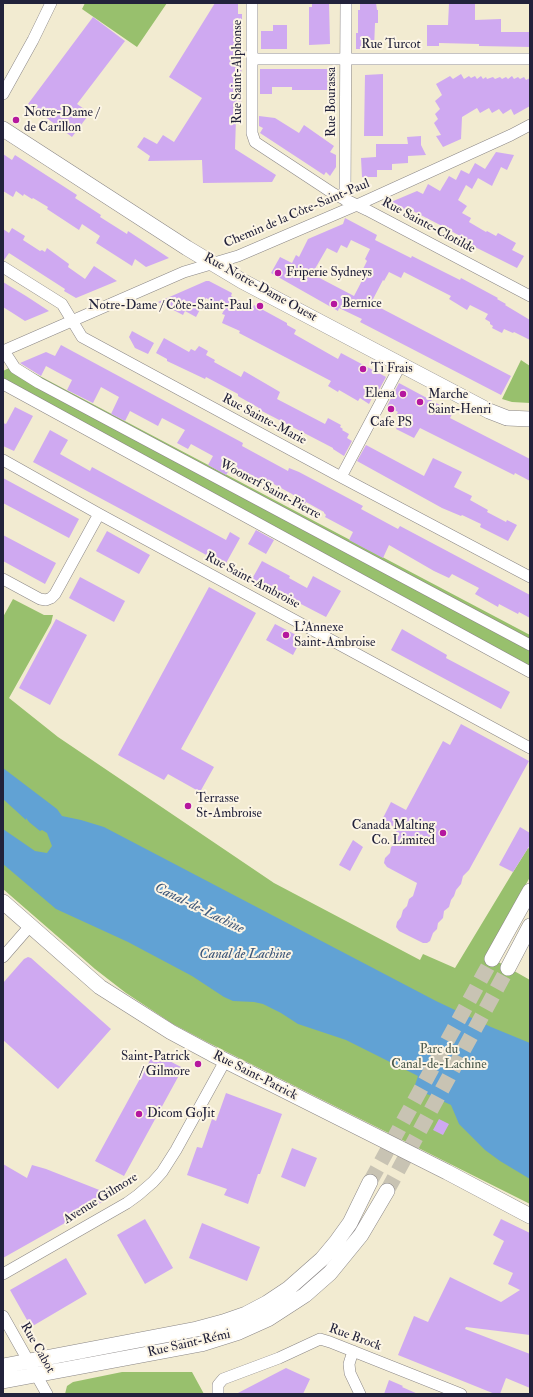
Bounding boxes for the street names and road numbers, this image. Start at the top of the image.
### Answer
street label: Rue Saint-Alphonse [230,20,246,124]
street label: Rue Turcot [361,37,421,53]
street label: Rue Bourassa [324,67,340,137]
street label: Chemin de la Côte-Saint-Paul [222,176,372,252]
street label: Rue Sainte-Clotilde [379,195,477,257]
street label: Rue Notre-Dame Ouest [201,250,319,326]
street label: Rue Sainte-Marie [219,391,309,449]
street label: Woonerf Saint-Pierre [217,457,323,523]
street label: Rue Saint-Ambroise [202,549,302,613]
street label: Rue Saint-Patrick [210,1048,300,1104]
street label: Avenue Gilmore [61,1170,141,1228]
street label: Rue Cabot [16,1320,58,1376]
street label: Rue Brock [326,1321,384,1355]
street label: Rue Saint-Rémi [146,1327,232,1361]

